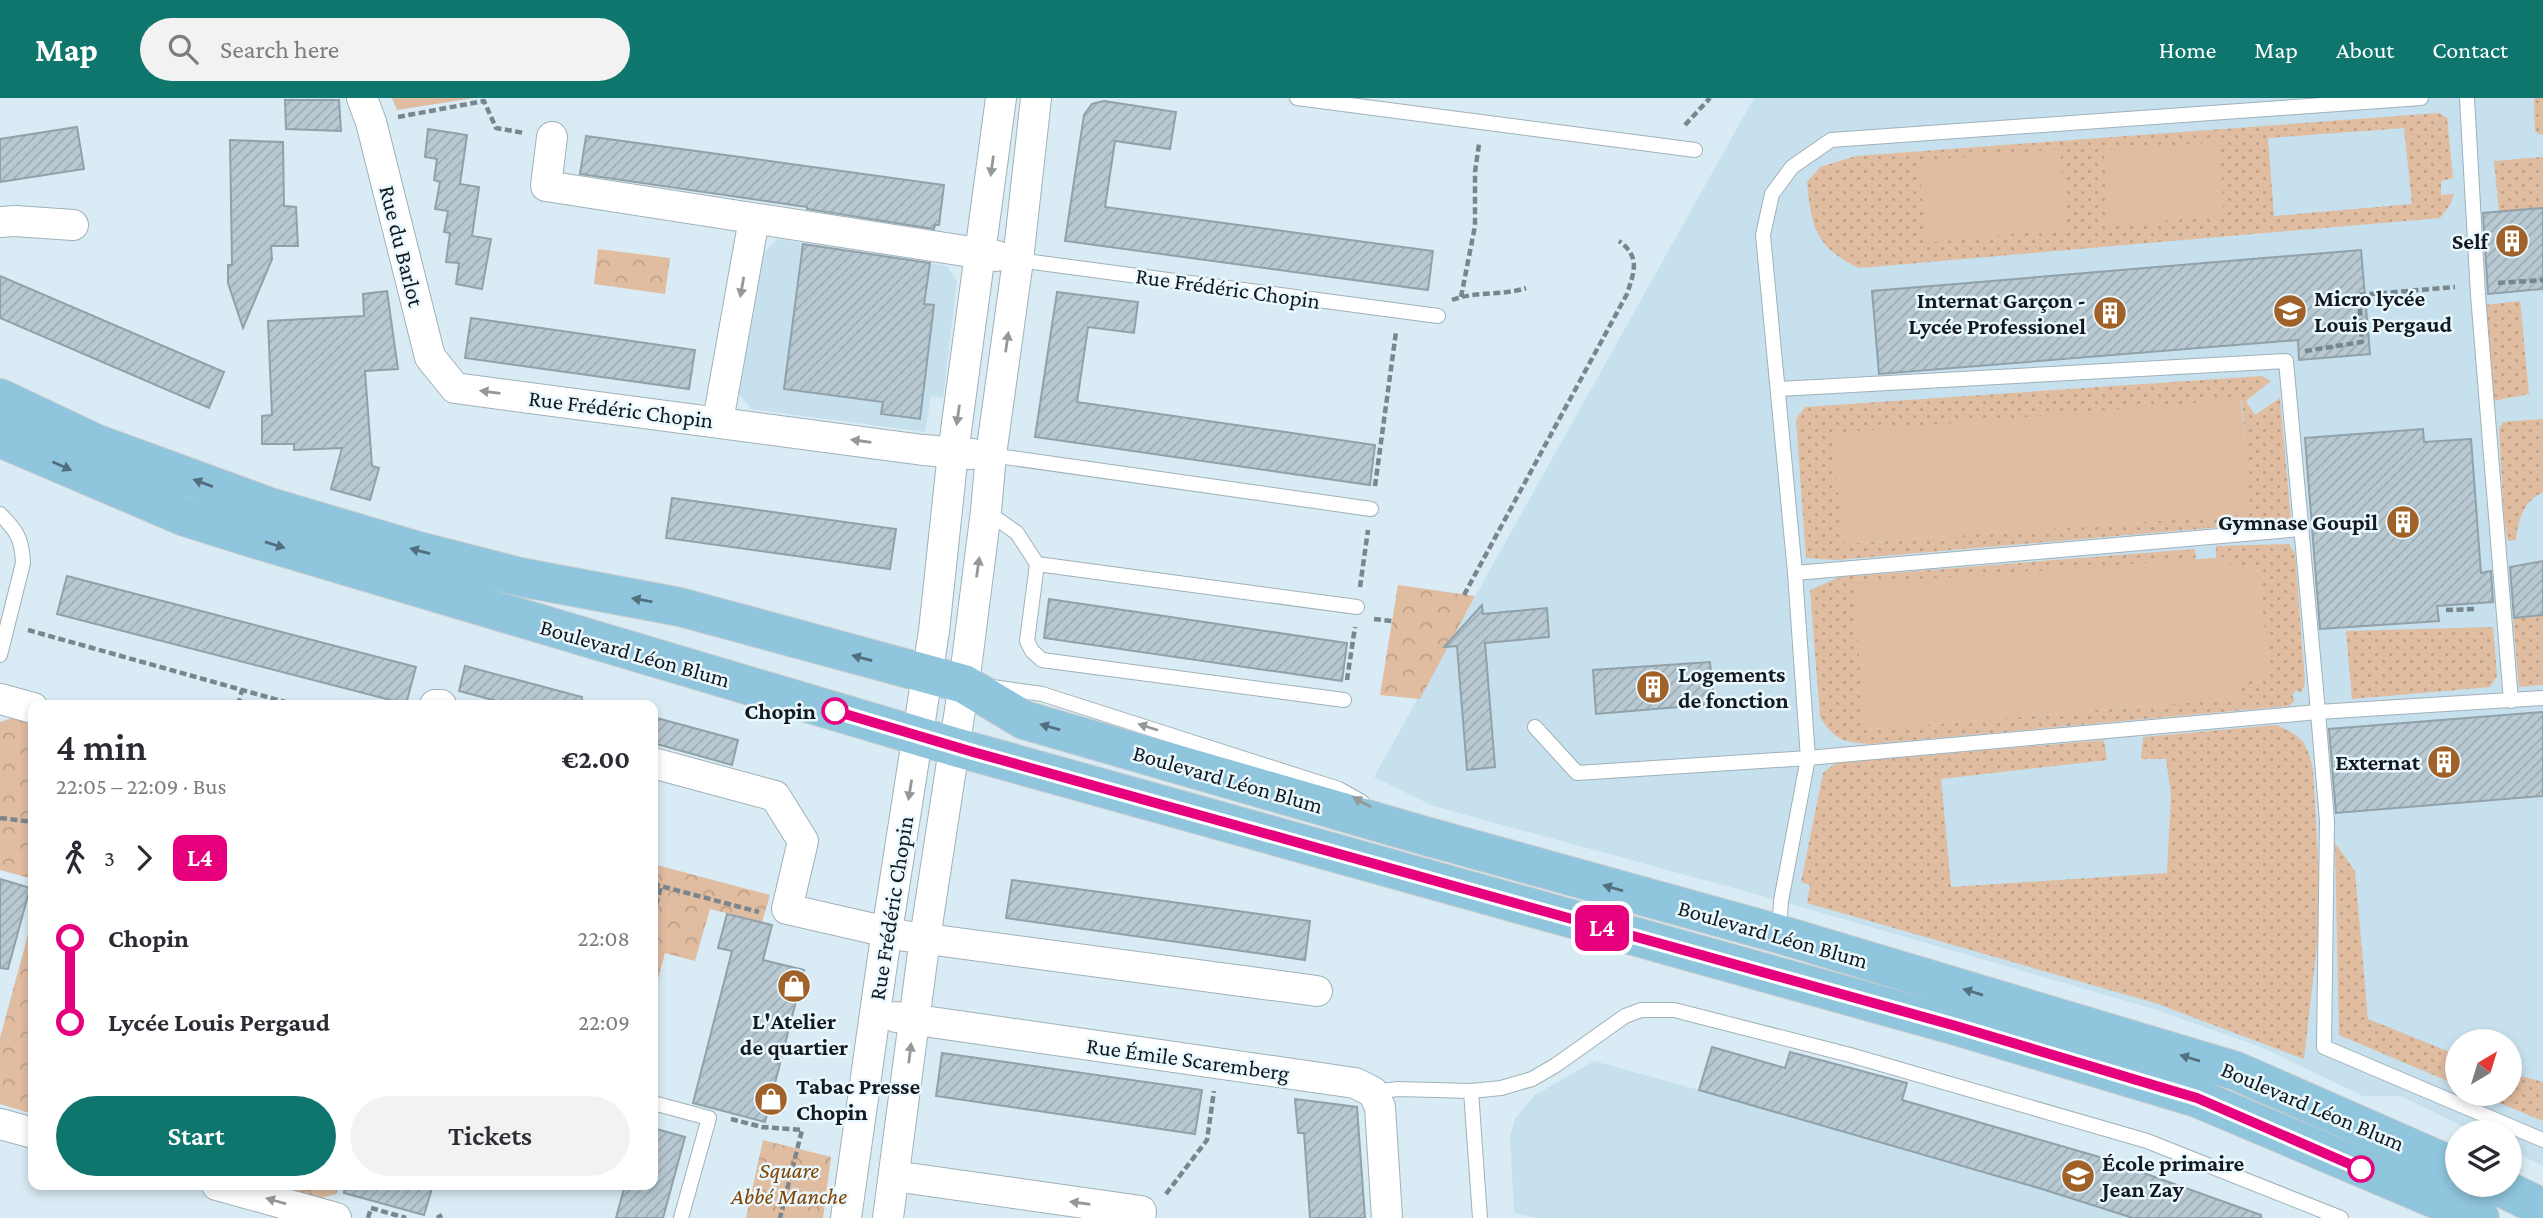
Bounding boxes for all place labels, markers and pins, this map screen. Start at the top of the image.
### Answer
building icon: Self [2493,222,2531,260]
place label: Self [2452,228,2490,254]
place label: Micro lycée Louis Pergaud [2314,285,2452,337]
place label: Internat Garçon - Lycée Professionel [1908,287,2086,339]
school or university icon: Micro lycée Louis Pergaud [2271,292,2309,330]
building icon: Internat Garçon - Lycée Professionel [2091,294,2129,332]
building icon: Gymnase Goupil [2384,503,2422,541]
place label: Gymnase Goupil [2218,509,2378,535]
place label: Logements de fonction [1678,661,1789,713]
building icon: Logements de fonction [1634,668,1672,706]
place label: Chopin [744,698,816,724]
marker: Chopin [822,698,848,724]
building icon: Externat [2425,743,2463,781]
place label: Externat [2335,749,2421,775]
shop icon: L'Atelier de quartier [775,967,813,1005]
place label: L'Atelier de quartier [740,1008,848,1060]
place label: Tabac Presse Chopin [796,1073,920,1125]
shop icon: Tabac Presse Chopin [752,1080,790,1118]
place label: École primaire Jean Zay [2100,1150,2245,1202]
unlabelled marker [2348,1156,2374,1182]
school or university icon: École primaire Jean Zay [2059,1157,2097,1195]

